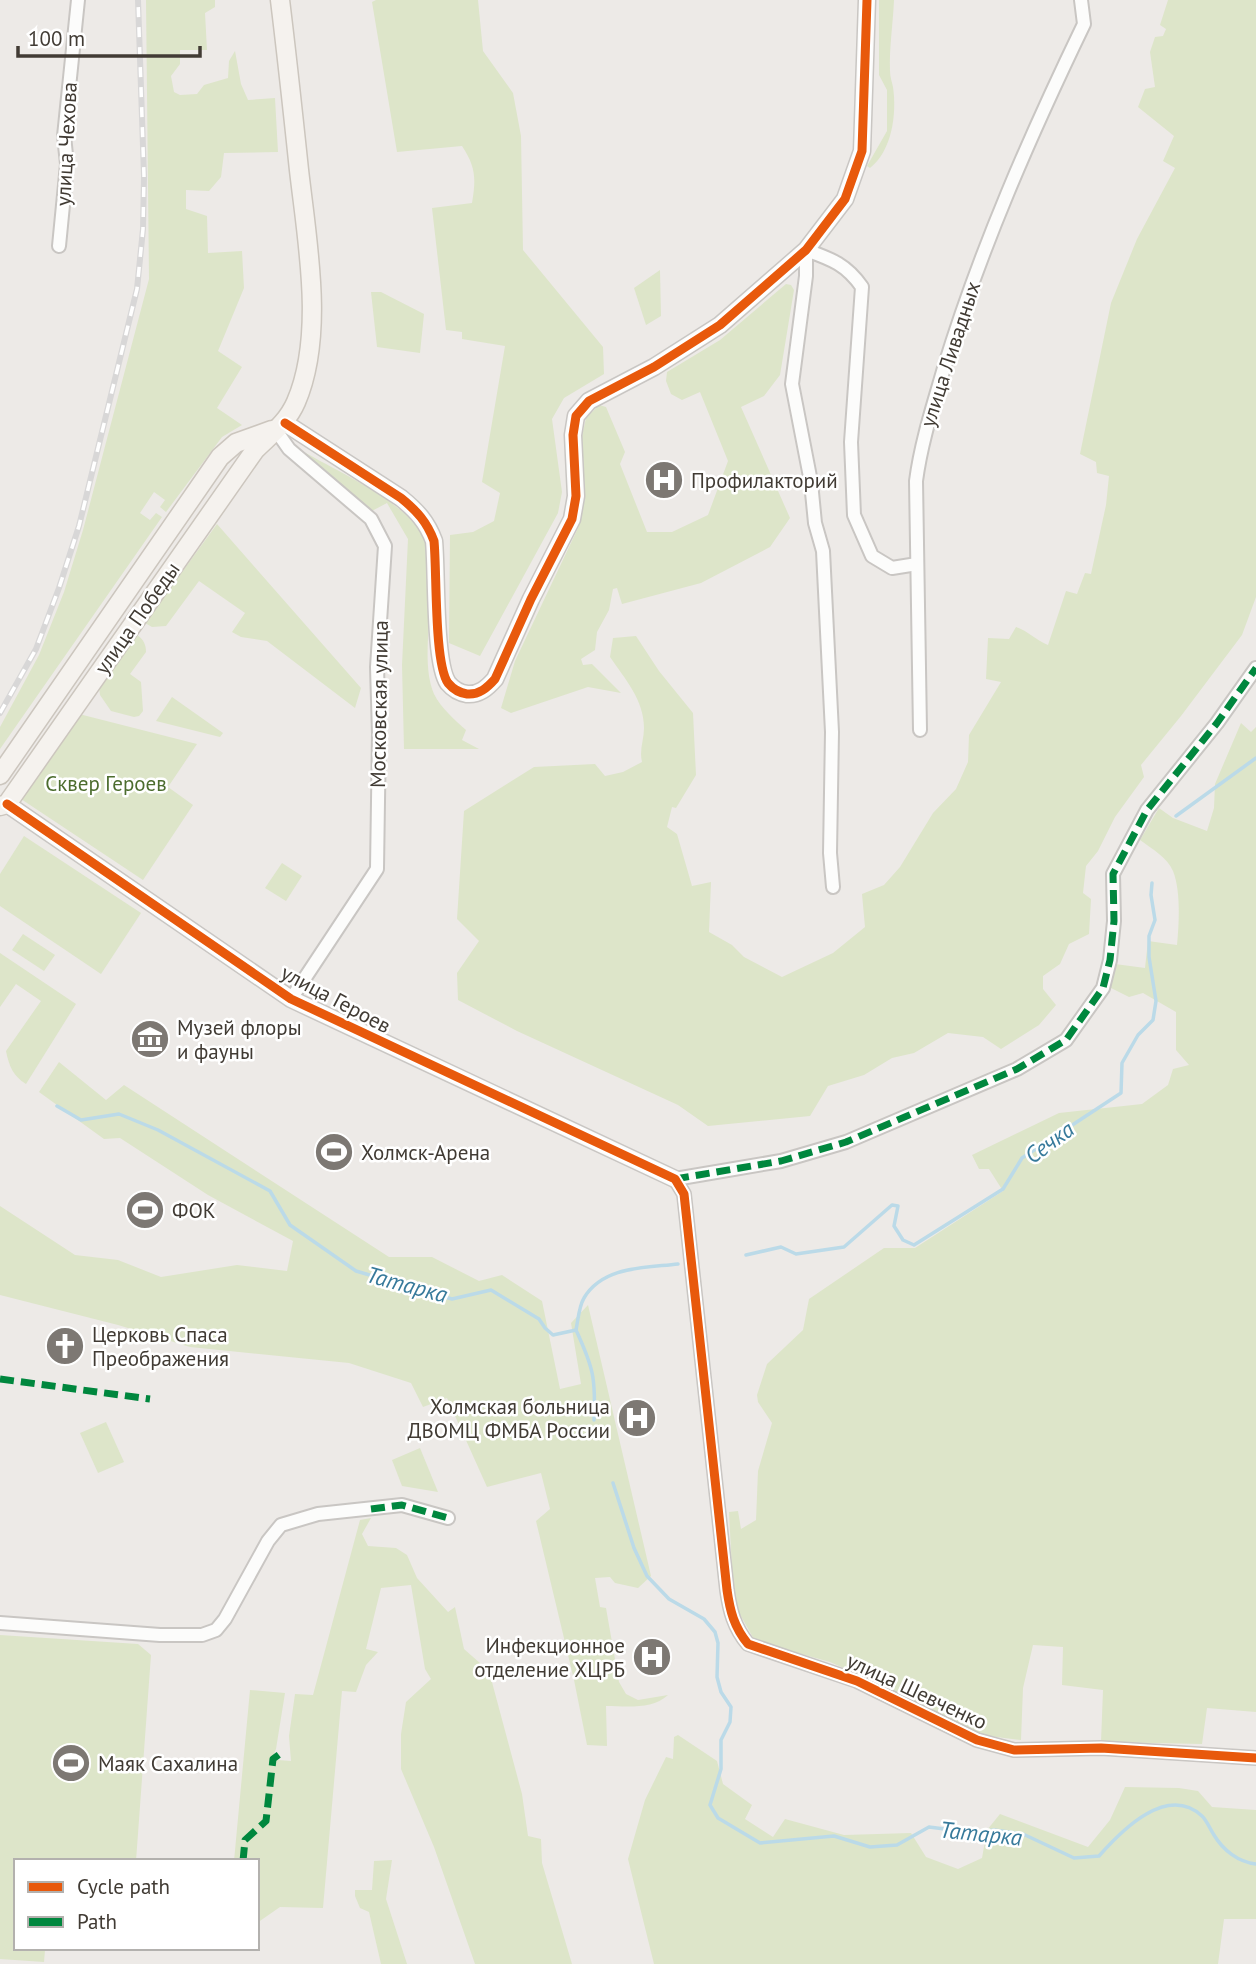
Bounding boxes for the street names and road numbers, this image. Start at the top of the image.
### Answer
street label: улица Чехова [49,81,83,207]
street label: улица Ливадных [914,278,986,430]
street label: улица Победы [88,557,186,679]
street label: Московская улица [364,620,394,788]
street label: улица Героев [276,959,396,1039]
street label: улица Шевченко [842,1647,992,1735]

